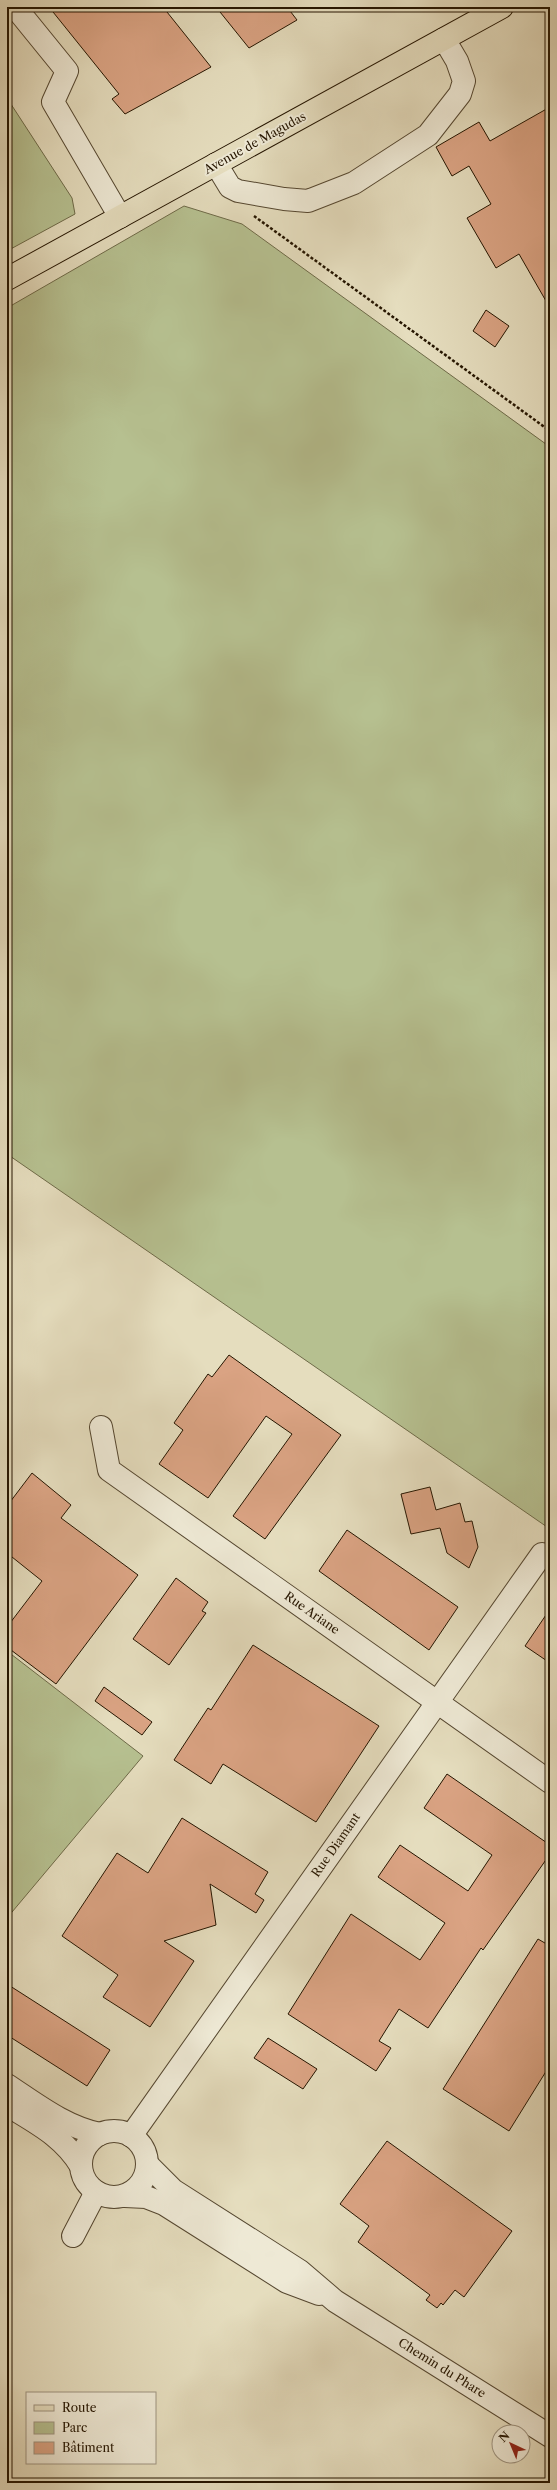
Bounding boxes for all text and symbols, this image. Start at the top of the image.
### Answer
street label: Avenue de Magudas [200,108,308,177]
street label: Rue Ariane [282,1588,343,1637]
street label: Rue Diamant [308,1809,364,1880]
street label: Chemin du Phare [396,2335,489,2401]
legend [26,2392,156,2464]
text: Route [62,2400,97,2415]
text: Parc [62,2420,87,2435]
north arrow [491,2424,531,2464]
text: N [496,2428,513,2445]
text: Bâtiment [62,2440,115,2455]

